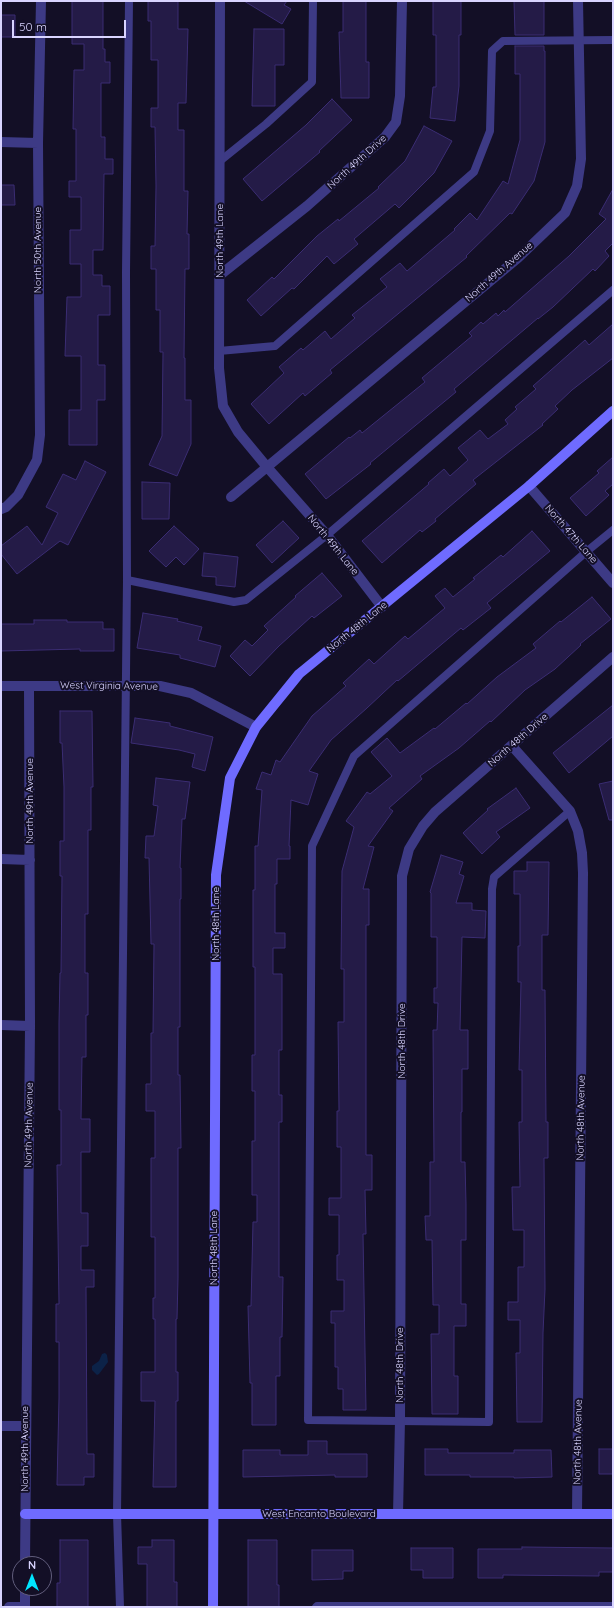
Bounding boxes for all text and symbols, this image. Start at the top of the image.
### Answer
scale bar [14,12,128,38]
text: 50 m [19,19,47,34]
street label: North 49th Drive [325,132,389,192]
street label: North 49th Lane [214,204,226,278]
street label: North 50th Avenue [32,207,44,293]
street label: North 49th Avenue [463,239,535,305]
street label: North 47th Lane [542,502,600,566]
street label: North 49th Lane [305,512,361,578]
street label: North 48th Lane [324,599,390,655]
street label: West Virginia Avenue [60,679,158,693]
street label: North 48th Drive [486,711,550,769]
street label: North 49th Avenue [24,758,36,844]
street label: North 48th Lane [210,887,222,961]
street label: North 48th Drive [396,1003,408,1079]
street label: North 48th Avenue [574,1075,588,1161]
street label: North 49th Avenue [22,1082,36,1168]
street label: North 48th Lane [208,1211,220,1285]
street label: North 48th Drive [394,1327,406,1403]
street label: North 48th Avenue [571,1399,585,1485]
street label: North 49th Avenue [19,1406,31,1492]
street label: West Encanto Boulevard [262,1508,376,1520]
north arrow [12,1556,52,1596]
text: N [28,1558,36,1572]

